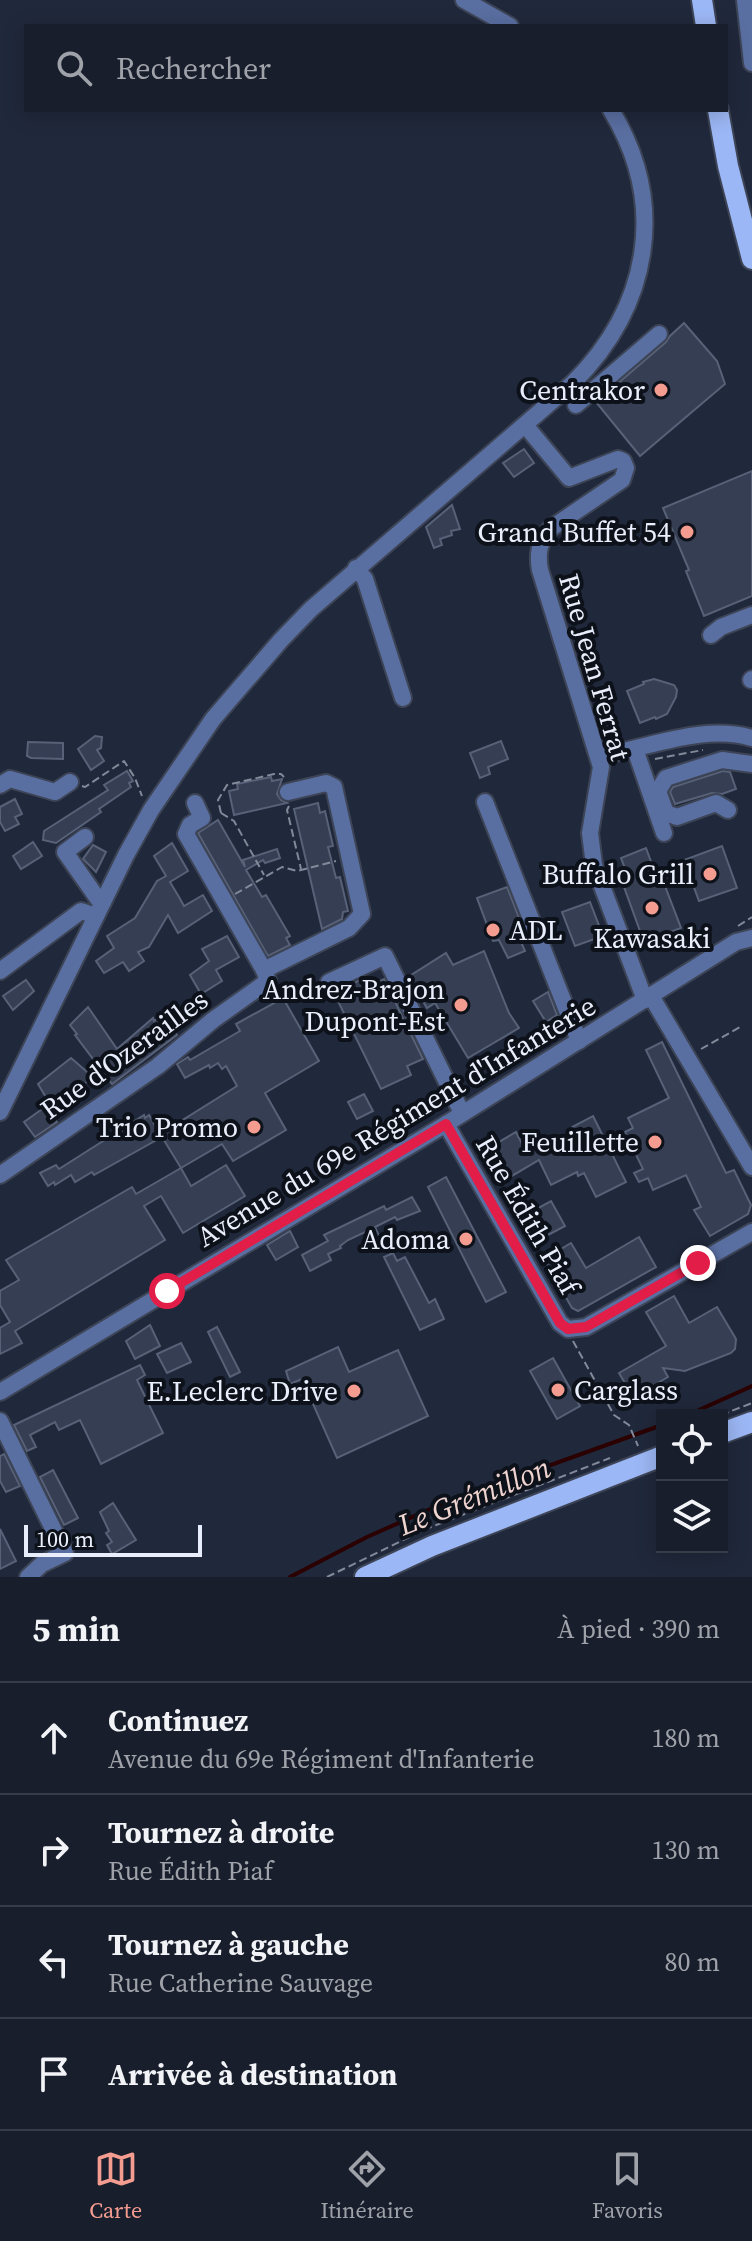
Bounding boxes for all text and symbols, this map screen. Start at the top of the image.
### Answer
search box [24,24,728,112]
icon: search [52,46,96,90]
text: Rechercher [116,48,271,89]
place label: Centrakor [519,371,645,409]
marker: Centrakor [652,381,670,399]
place label: Grand Buffet 54 [478,513,671,551]
marker: Grand Buffet 54 [678,523,696,541]
street label: Rue Jean Ferrat [550,569,640,766]
place label: Buffalo Grill [542,855,694,893]
marker: Buffalo Grill [701,865,719,883]
marker: Kawasaki [643,899,661,917]
place label: ADL [509,911,563,949]
place label: Kawasaki [593,919,711,957]
marker: ADL [484,921,502,939]
place label: Andrez-Brajon Dupont-Est [263,970,446,1040]
street label: Rue d'Ozerailles [33,980,215,1128]
street label: Avenue du 69e Régiment d'Infanterie [189,986,603,1256]
marker: Andrez-Brajon Dupont-Est [452,996,470,1014]
place label: Trio Promo [96,1108,238,1146]
marker: Trio Promo [245,1118,263,1136]
place label: Feuillette [521,1123,639,1161]
street label: Rue Édith Piaf [467,1129,590,1303]
marker: Feuillette [646,1133,664,1151]
place label: Adoma [361,1220,451,1258]
marker: Adoma [457,1230,475,1248]
route end [680,1245,716,1281]
route start [149,1273,185,1309]
place label: Carglass [574,1371,678,1409]
place label: E.Leclerc Drive [147,1372,338,1410]
marker: Carglass [549,1381,567,1399]
marker: E.Leclerc Drive [345,1382,363,1400]
map controls [656,1409,728,1553]
button: locate [656,1409,728,1481]
water label: Le Grémillon [391,1447,557,1546]
button: layers [656,1481,728,1553]
scale bar [24,1521,202,1557]
text: 100 m [36,1524,94,1554]
text: 5 min [32,1606,120,1652]
text: À pied · 390 m [557,1611,720,1647]
text: Continuez [108,1700,248,1741]
icon: ahead [32,1716,76,1760]
text: 180 m [652,1720,720,1756]
text: Avenue du 69e Régiment d'Infanterie [108,1741,534,1777]
text: Tournez à droite [108,1812,334,1853]
icon: right [32,1828,76,1872]
text: 130 m [652,1832,720,1868]
text: Rue Édith Piaf [108,1853,273,1889]
text: Tournez à gauche [108,1924,349,1965]
icon: left [32,1940,76,1984]
text: 80 m [665,1944,720,1980]
text: Rue Catherine Sauvage [108,1965,373,2001]
icon: arrive [32,2052,76,2096]
text: Arrivée à destination [108,2054,398,2095]
tab: Carte [89,2147,142,2225]
tab: Itinéraire [320,2147,414,2225]
tab: Favoris [592,2147,663,2225]

